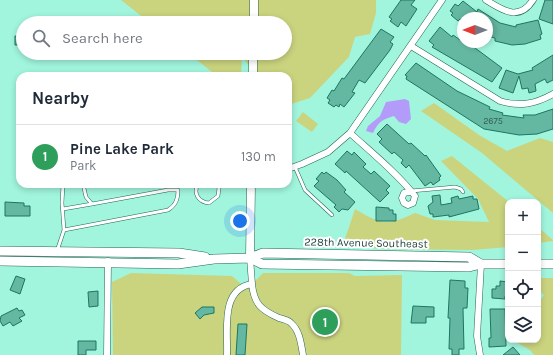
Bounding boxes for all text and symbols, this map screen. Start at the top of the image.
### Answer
north arrow [457,12,493,48]
search box [16,16,292,60]
icon: search [30,27,52,49]
text: Search here [62,29,143,47]
text: Nearby [32,88,89,108]
house number: 2675 [483,116,503,126]
text: Pine Lake Park [70,140,174,158]
text: 1 [43,149,47,164]
text: 130 m [241,149,276,164]
text: Park [70,158,96,173]
map controls [505,199,541,343]
button: + [505,199,541,235]
your location [230,211,250,231]
street label: 228th Avenue Southeast [304,235,428,251]
button: − [505,235,541,271]
button: locate [505,271,541,307]
pin: 1 [312,307,338,337]
button: layers [505,307,541,343]

